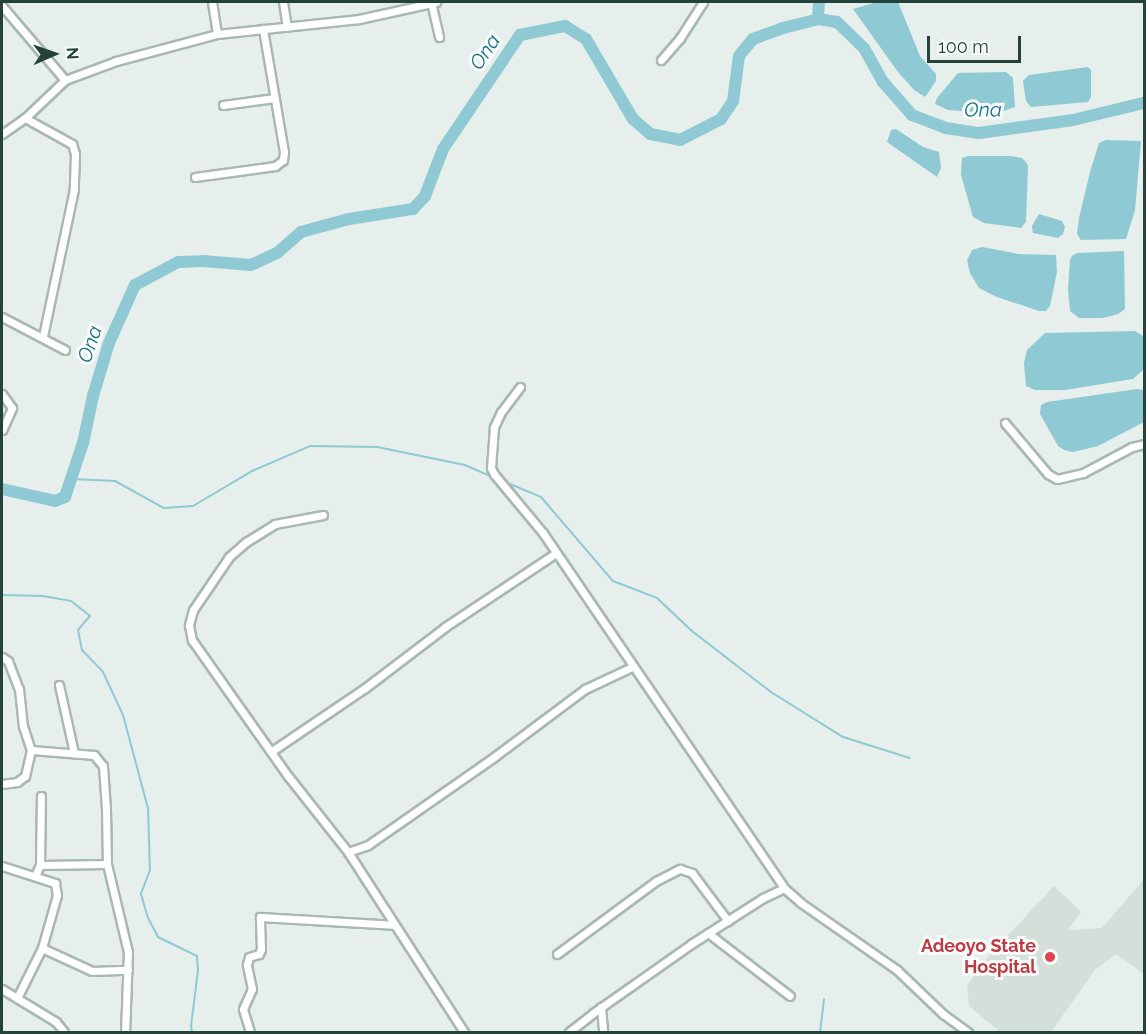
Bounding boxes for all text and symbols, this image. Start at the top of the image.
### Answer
north arrow [24,24,84,84]
scale bar [930,24,1024,62]
water label: Ona [465,30,505,74]
text: 100 m [938,36,989,57]
text: N [63,47,82,60]
water label: Ona [964,98,1002,122]
water label: Ona [73,322,107,366]
place label: Adeoyo State Hospital [921,936,1036,978]
marker: Adeoyo State Hospital [1041,948,1059,966]

